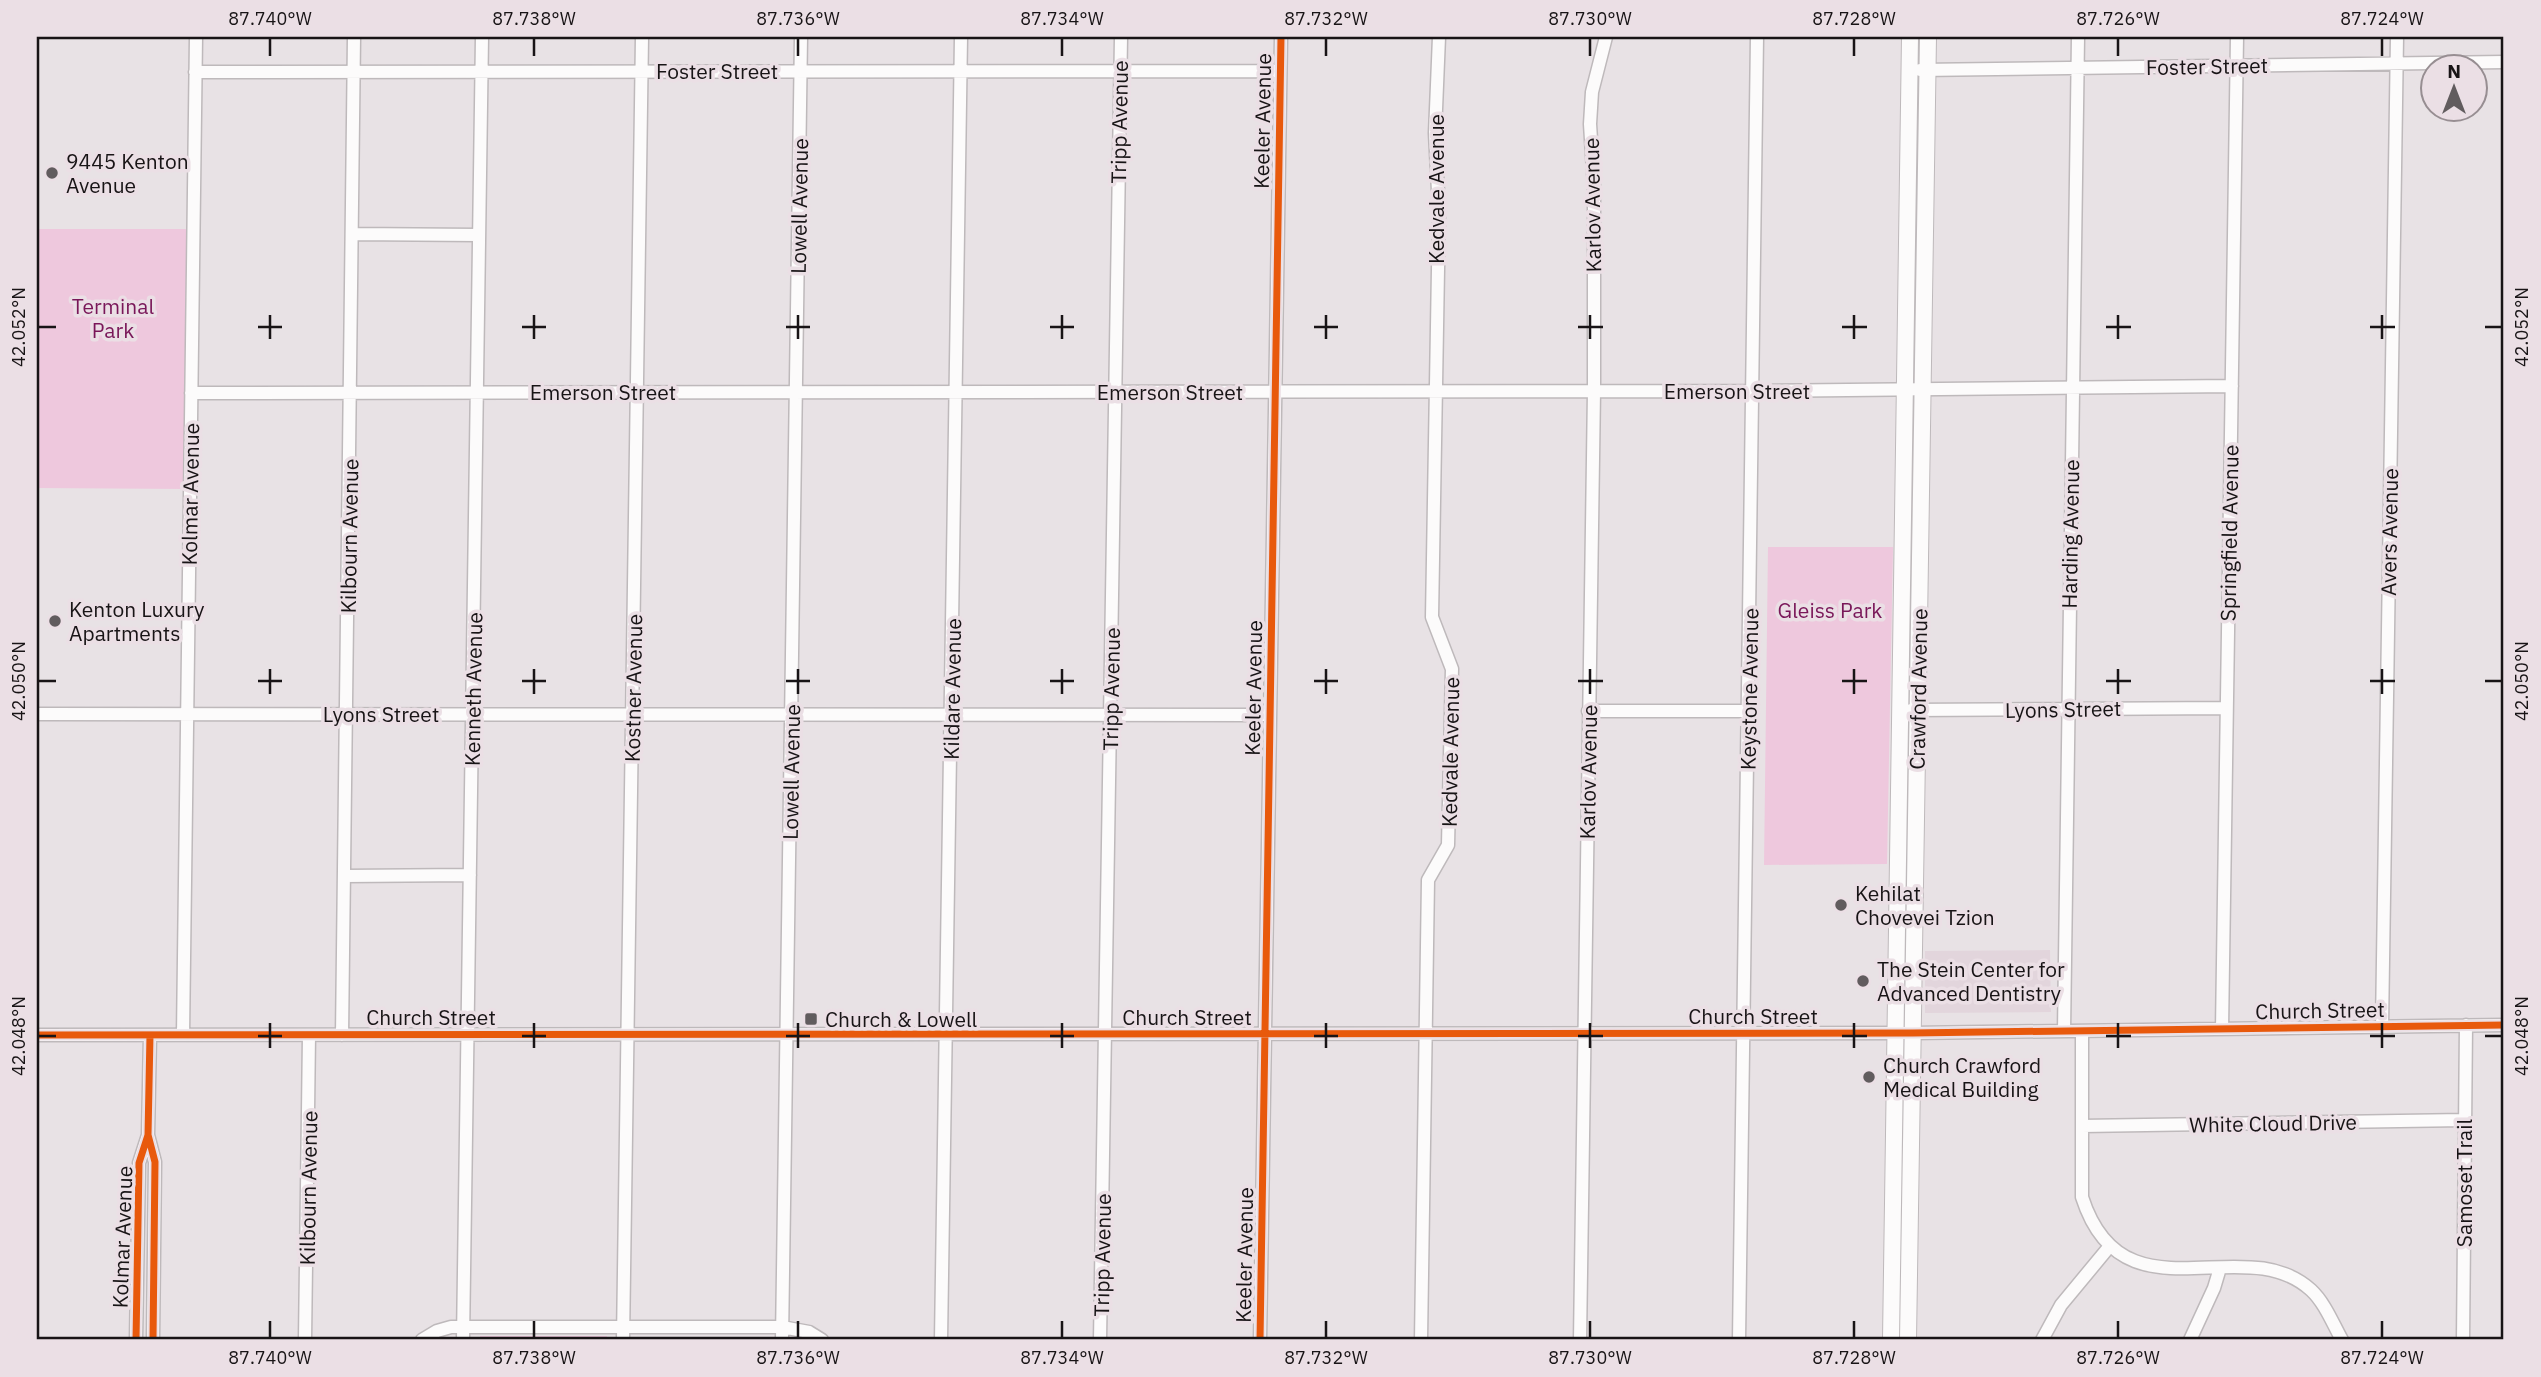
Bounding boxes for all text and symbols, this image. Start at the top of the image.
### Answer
text: 87.740°W [228,7,312,30]
text: 87.738°W [492,7,576,30]
text: 87.736°W [756,7,840,30]
text: 87.734°W [1020,7,1104,30]
text: 87.732°W [1284,7,1368,30]
text: 87.730°W [1548,7,1632,30]
text: 87.728°W [1812,7,1896,30]
text: 87.726°W [2076,7,2160,30]
text: 87.724°W [2340,7,2424,30]
street label: Foster Street [2146,51,2268,81]
north arrow [2418,52,2488,122]
street label: Keeler Avenue [1247,53,1277,189]
street label: Foster Street [656,57,778,85]
text: N [2447,59,2461,83]
street label: Tripp Avenue [1104,60,1134,184]
street label: Kedvale Avenue [1422,114,1450,264]
street label: Karlov Avenue [1577,137,1607,273]
street label: Lowell Avenue [784,138,814,274]
place label: 9445 Kenton Avenue [66,147,189,199]
marker: 9445 Kenton Avenue [44,165,60,181]
text: 42.052°N [7,287,30,367]
text: 42.052°N [2510,287,2533,367]
park label: Terminal Park [72,292,154,344]
street label: Emerson Street [1664,377,1810,405]
street label: Emerson Street [530,378,676,406]
street label: Emerson Street [1097,378,1243,406]
street label: Kolmar Avenue [175,422,205,566]
street label: Springfield Avenue [2213,444,2245,622]
street label: Kilbourn Avenue [334,458,364,614]
street label: Harding Avenue [2055,459,2085,609]
street label: Avers Avenue [2374,468,2404,596]
place label: Kenton Luxury Apartments [69,595,205,647]
park label: Gleiss Park [1778,596,1882,624]
street label: Keystone Avenue [1734,608,1764,770]
street label: Crawford Avenue [1903,608,1933,770]
street label: Kenneth Avenue [458,612,488,766]
marker: Kenton Luxury Apartments [47,613,63,629]
street label: Kostner Avenue [618,614,648,762]
street label: Kildare Avenue [937,618,967,760]
street label: Keeler Avenue [1238,620,1268,756]
street label: Tripp Avenue [1096,627,1126,751]
text: 42.050°N [7,641,30,721]
text: 42.050°N [2510,641,2533,721]
street label: Kedvale Avenue [1435,677,1465,827]
street label: Lyons Street [2004,694,2122,724]
street label: Lyons Street [323,700,439,728]
street label: Lowell Avenue [776,704,806,840]
street label: Karlov Avenue [1573,704,1603,840]
place label: Kehilat Chovevei Tzion [1855,879,1995,931]
marker: Kehilat Chovevei Tzion [1833,897,1849,913]
place label: The Stein Center for Advanced Dentistry [1877,955,2065,1007]
marker: The Stein Center for Advanced Dentistry [1855,973,1871,989]
street label: Church Street [2255,995,2385,1025]
text: 42.048°N [7,996,30,1076]
text: 42.048°N [2510,996,2533,1076]
street label: Church Street [1688,1002,1818,1030]
street label: Church Street [366,1003,496,1031]
street label: Church Street [1122,1003,1252,1031]
place label: Church & Lowell [825,1005,978,1033]
marker: Church & Lowell [803,1011,819,1027]
place label: Church Crawford Medical Building [1883,1051,2041,1103]
marker: Church Crawford Medical Building [1861,1069,1877,1085]
street label: White Cloud Drive [2189,1108,2357,1138]
street label: Kilbourn Avenue [293,1110,323,1266]
street label: Samoset Trail [2450,1118,2478,1247]
street label: Kolmar Avenue [106,1165,138,1309]
street label: Keeler Avenue [1229,1187,1259,1323]
street label: Tripp Avenue [1087,1193,1117,1317]
text: 87.740°W [228,1346,312,1369]
text: 87.738°W [492,1346,576,1369]
text: 87.736°W [756,1346,840,1369]
text: 87.734°W [1020,1346,1104,1369]
text: 87.732°W [1284,1346,1368,1369]
text: 87.730°W [1548,1346,1632,1369]
text: 87.728°W [1812,1346,1896,1369]
text: 87.726°W [2076,1346,2160,1369]
text: 87.724°W [2340,1346,2424,1369]

